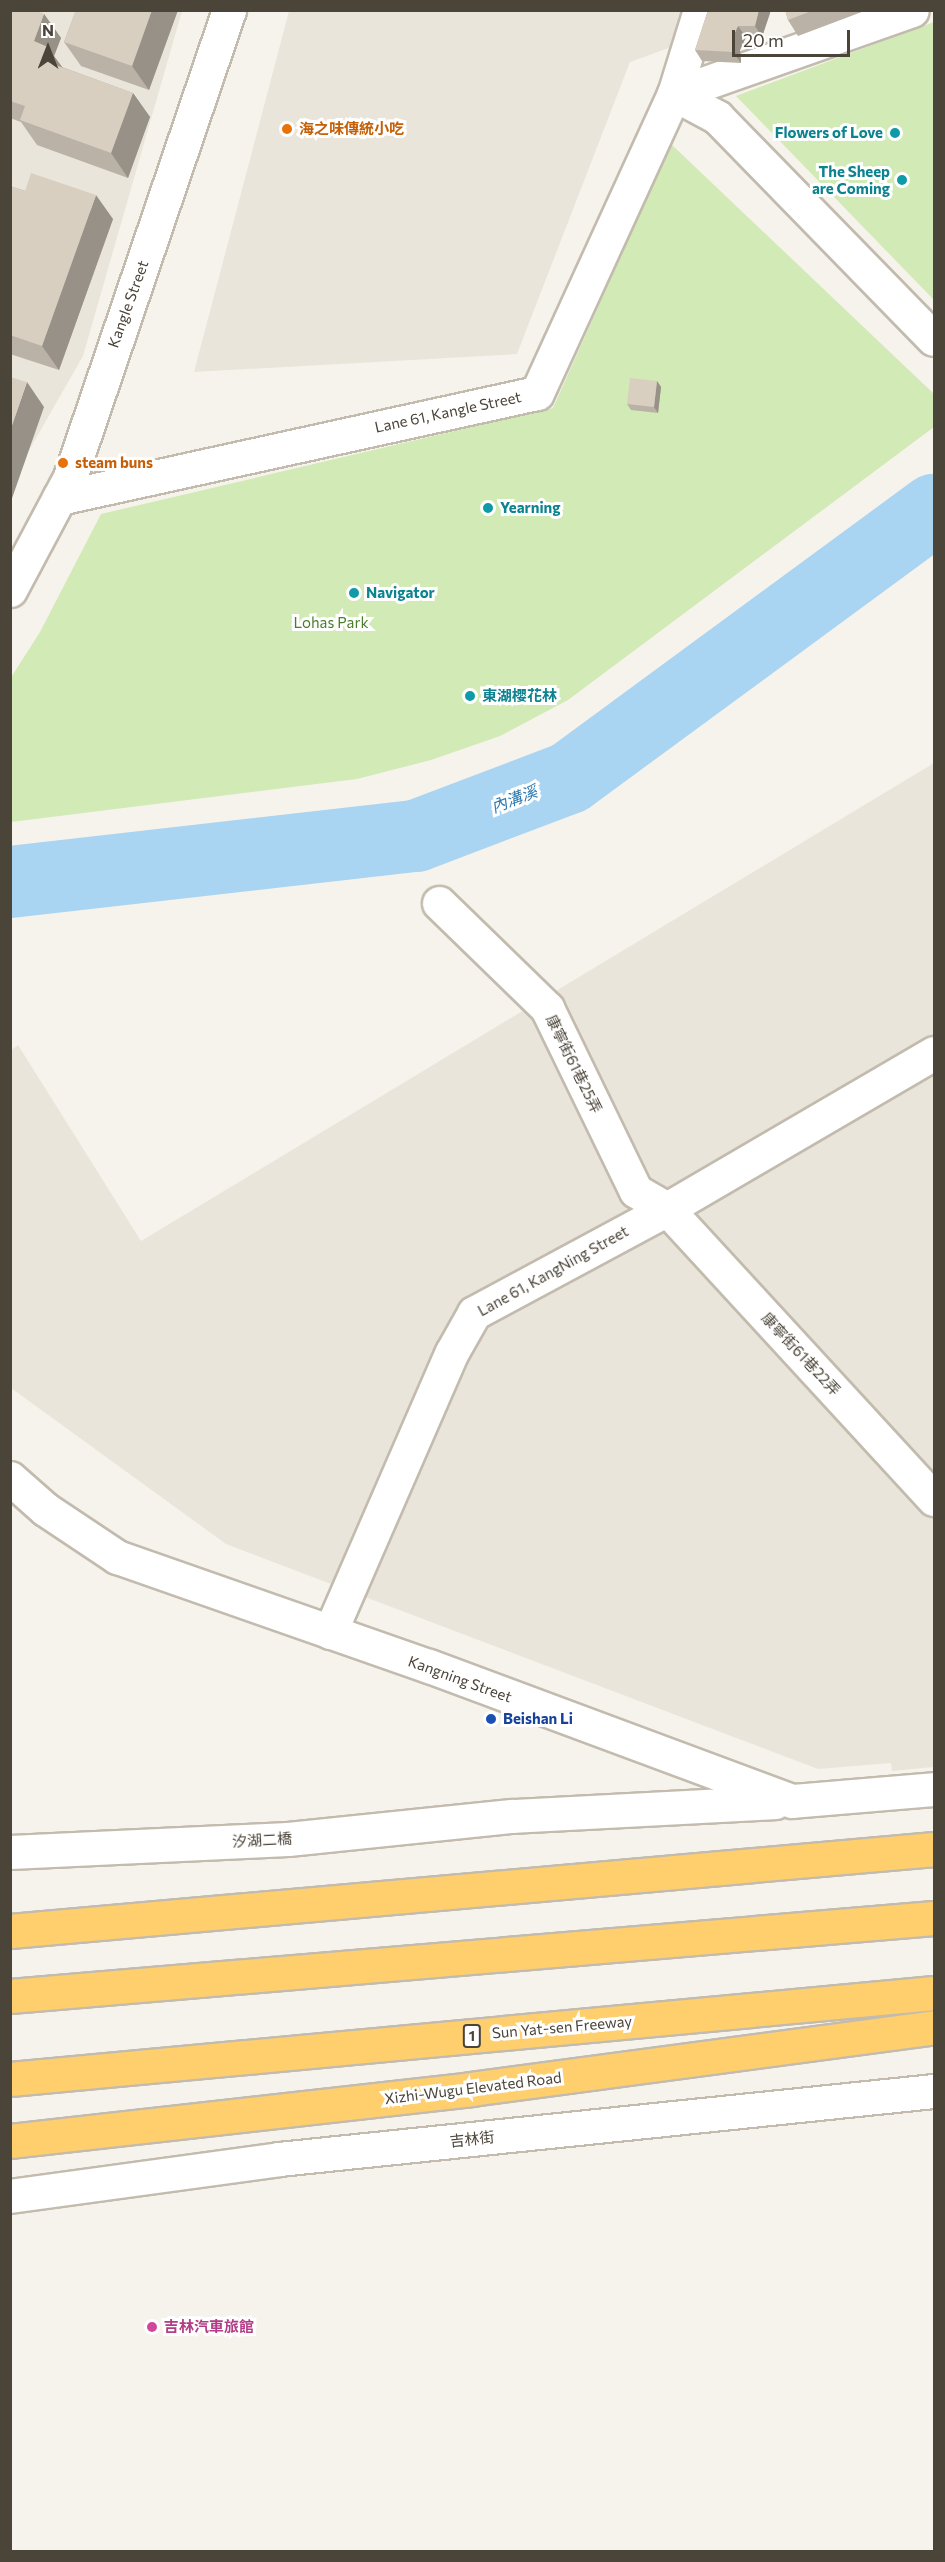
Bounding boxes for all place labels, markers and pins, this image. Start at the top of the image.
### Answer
place label: 海之味傳統小吃 [299,120,404,138]
marker: 海之味傳統小吃 [280,122,294,136]
place label: Flowers of Love [775,124,883,142]
marker: Flowers of Love [888,126,902,140]
place label: The Sheep are Coming [812,162,890,197]
marker: The Sheep are Coming [895,173,909,187]
place label: steam buns [75,454,153,472]
marker: steam buns [56,456,70,470]
place label: Yearning [500,499,561,517]
marker: Yearning [481,501,495,515]
place label: Navigator [366,584,435,602]
marker: Navigator [347,586,361,600]
place label: 東湖櫻花林 [482,687,557,705]
marker: 東湖櫻花林 [463,689,477,703]
place label: Beishan Li [503,1710,573,1728]
marker: Beishan Li [484,1712,498,1726]
place label: 吉林汽車旅館 [164,2318,254,2336]
marker: 吉林汽車旅館 [145,2320,159,2334]

